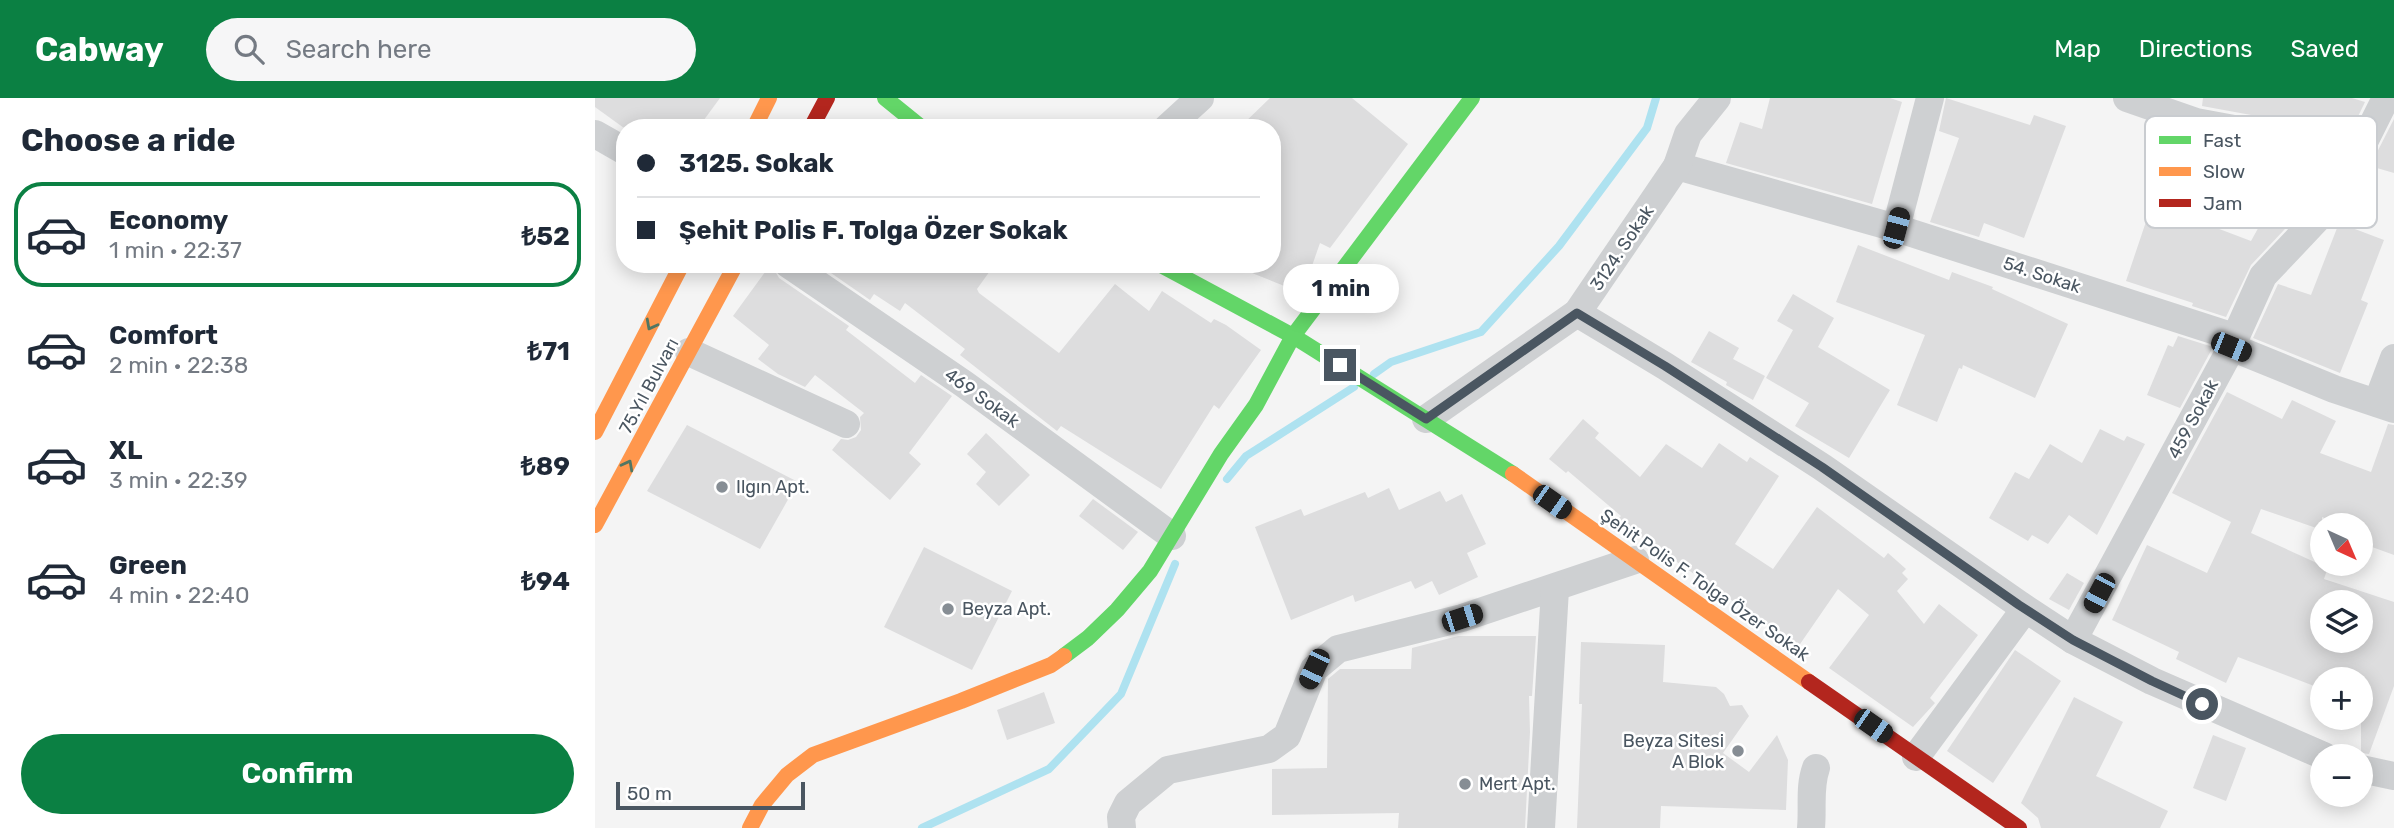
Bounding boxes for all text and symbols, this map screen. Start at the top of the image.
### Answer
search box [206,18,696,81]
text: Cabway [35,30,164,69]
icon: search [230,30,268,68]
text: Search here [286,34,432,65]
text: Map [2054,35,2101,63]
text: Directions [2139,35,2252,63]
text: Saved [2290,35,2359,63]
legend [2145,116,2377,228]
text: Choose a ride [21,121,235,159]
text: Fast [2203,129,2242,152]
text: 3125. Sokak [679,148,834,179]
text: Slow [2203,160,2245,183]
text: Jam [2203,192,2242,215]
street label: 3124. Sokak [1585,201,1659,295]
icon: car [25,203,88,266]
text: Economy [109,205,228,236]
car [1881,205,1912,251]
text: Şehit Polis F. Tolga Özer Sokak [679,215,1068,246]
text: ₺52 [521,221,570,252]
text: 1 min · 22:37 [109,236,242,264]
street label: 54. Sokak [2000,252,2084,298]
callout: 1 min [1282,264,1398,313]
text: 1 min [1312,274,1370,302]
icon: car [25,318,88,381]
one-way arrow [646,318,659,330]
text: Comfort [109,320,218,351]
car [2208,329,2255,365]
street label: 75.Yıl Bulvarı [615,334,683,438]
text: ₺71 [527,336,570,367]
route end [1324,349,1356,381]
text: 2 min · 22:38 [109,351,248,379]
street label: 469 Sokak [940,364,1024,433]
street label: 459 Sokak [2163,375,2223,462]
icon: car [25,433,88,496]
text: XL [109,435,142,466]
text: ₺89 [521,451,570,482]
one-way arrow [619,460,633,473]
text: 3 min · 22:39 [109,466,248,494]
place label: Ilgın Apt. [736,476,810,498]
marker: Ilgın Apt. [714,479,730,495]
car [1529,481,1576,523]
street label: Şehit Polis F. Tolga Özer Sokak [1596,504,1815,666]
north arrow [2310,513,2373,576]
map controls [2310,513,2373,807]
icon: car [25,548,88,611]
text: Green [109,550,187,581]
text: ₺94 [521,566,570,597]
car [2080,570,2119,616]
text: 4 min · 22:40 [109,581,250,609]
button: layers [2310,590,2373,653]
place label: Beyza Apt. [962,598,1051,620]
marker: Beyza Apt. [940,601,956,617]
car [1439,602,1486,634]
car [1296,646,1333,692]
button: + [2310,667,2373,730]
route start [2186,688,2218,720]
car [1850,705,1897,747]
place label: Beyza Sitesi A Blok [1623,730,1725,773]
button: Confirm [21,734,574,814]
marker: Beyza Sitesi A Blok [1730,743,1746,759]
button: − [2310,744,2373,807]
place label: Mert Apt. [1479,773,1555,795]
marker: Mert Apt. [1457,776,1473,792]
scale bar [616,779,805,811]
text: 50 m [627,782,672,805]

